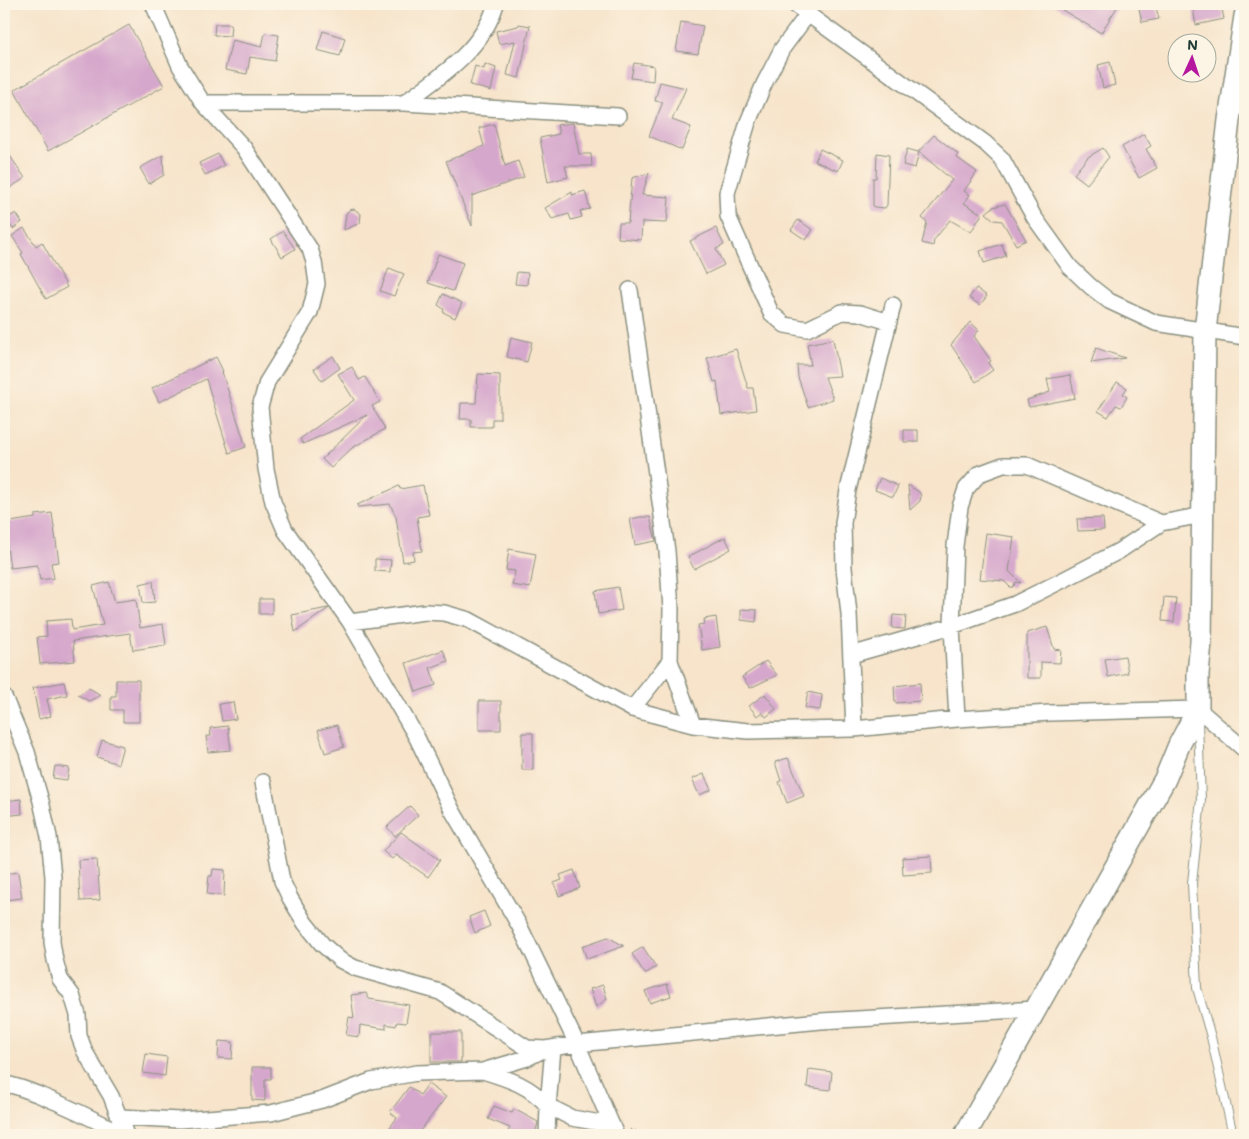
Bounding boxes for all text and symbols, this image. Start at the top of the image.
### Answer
north arrow [1166,32,1216,82]
text: N [1187,35,1199,54]

